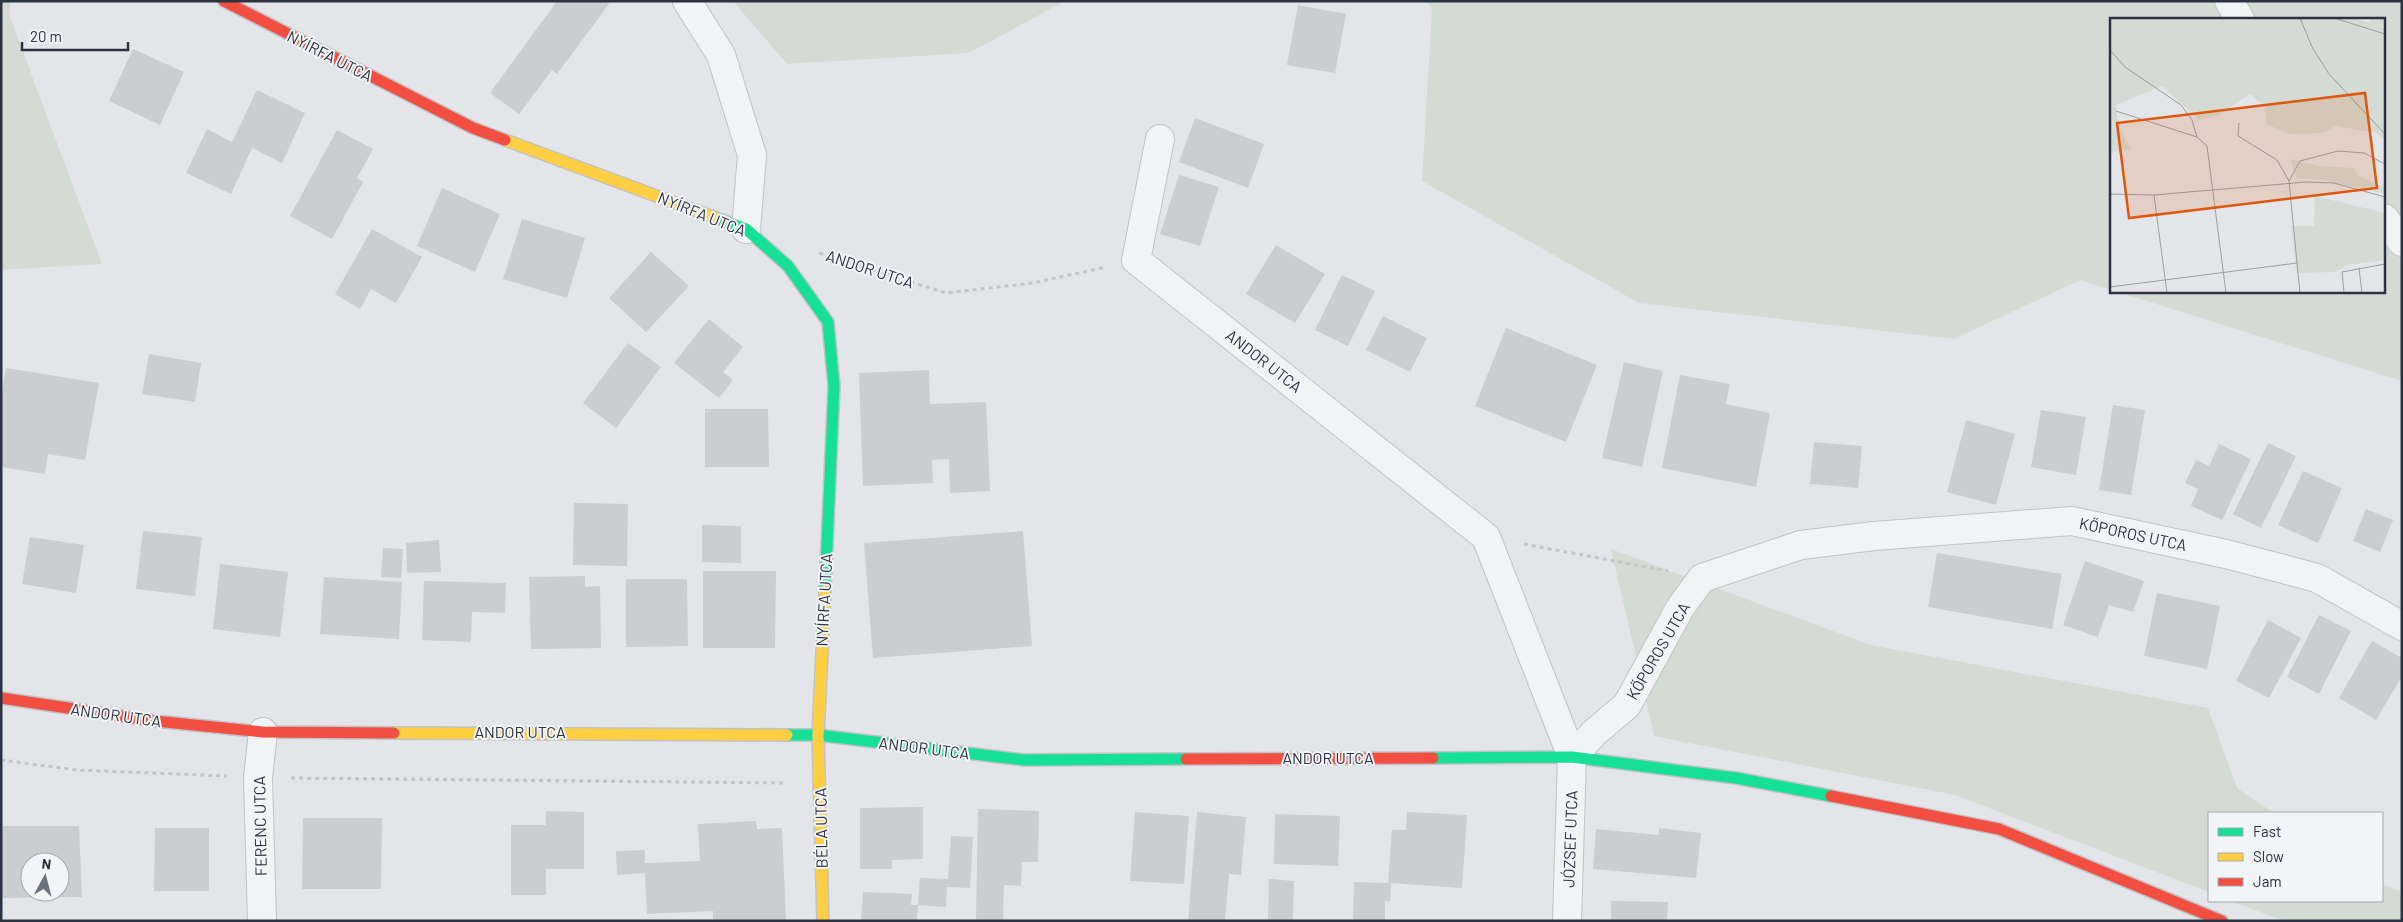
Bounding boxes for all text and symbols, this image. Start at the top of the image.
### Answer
inset map [2110,18,2386,292]
scale bar [22,20,129,52]
street label: NYÍRFA UTCA [284,26,376,85]
text: 20 m [30,27,62,45]
street label: NYÍRFA UTCA [655,187,749,240]
street label: ANDOR UTCA [824,245,917,292]
street label: ANDOR UTCA [1223,325,1306,396]
street label: KŐPOROS UTCA [2078,513,2189,554]
street label: NYÍRFA UTCA [812,553,835,647]
street label: KŐPOROS UTCA [1622,598,1693,703]
street label: ANDOR UTCA [70,699,163,730]
street label: ANDOR UTCA [474,722,566,741]
street label: ANDOR UTCA [878,733,971,763]
street label: ANDOR UTCA [1282,748,1374,767]
street label: FERENC UTCA [249,776,270,876]
street label: BÉLA UTCA [810,787,831,868]
street label: JÓZSEF UTCA [1558,790,1581,888]
legend [2208,812,2383,902]
text: Fast [2253,822,2281,840]
text: Slow [2253,847,2284,865]
north arrow [20,852,70,902]
text: N [41,855,52,873]
text: Jam [2253,872,2282,890]

